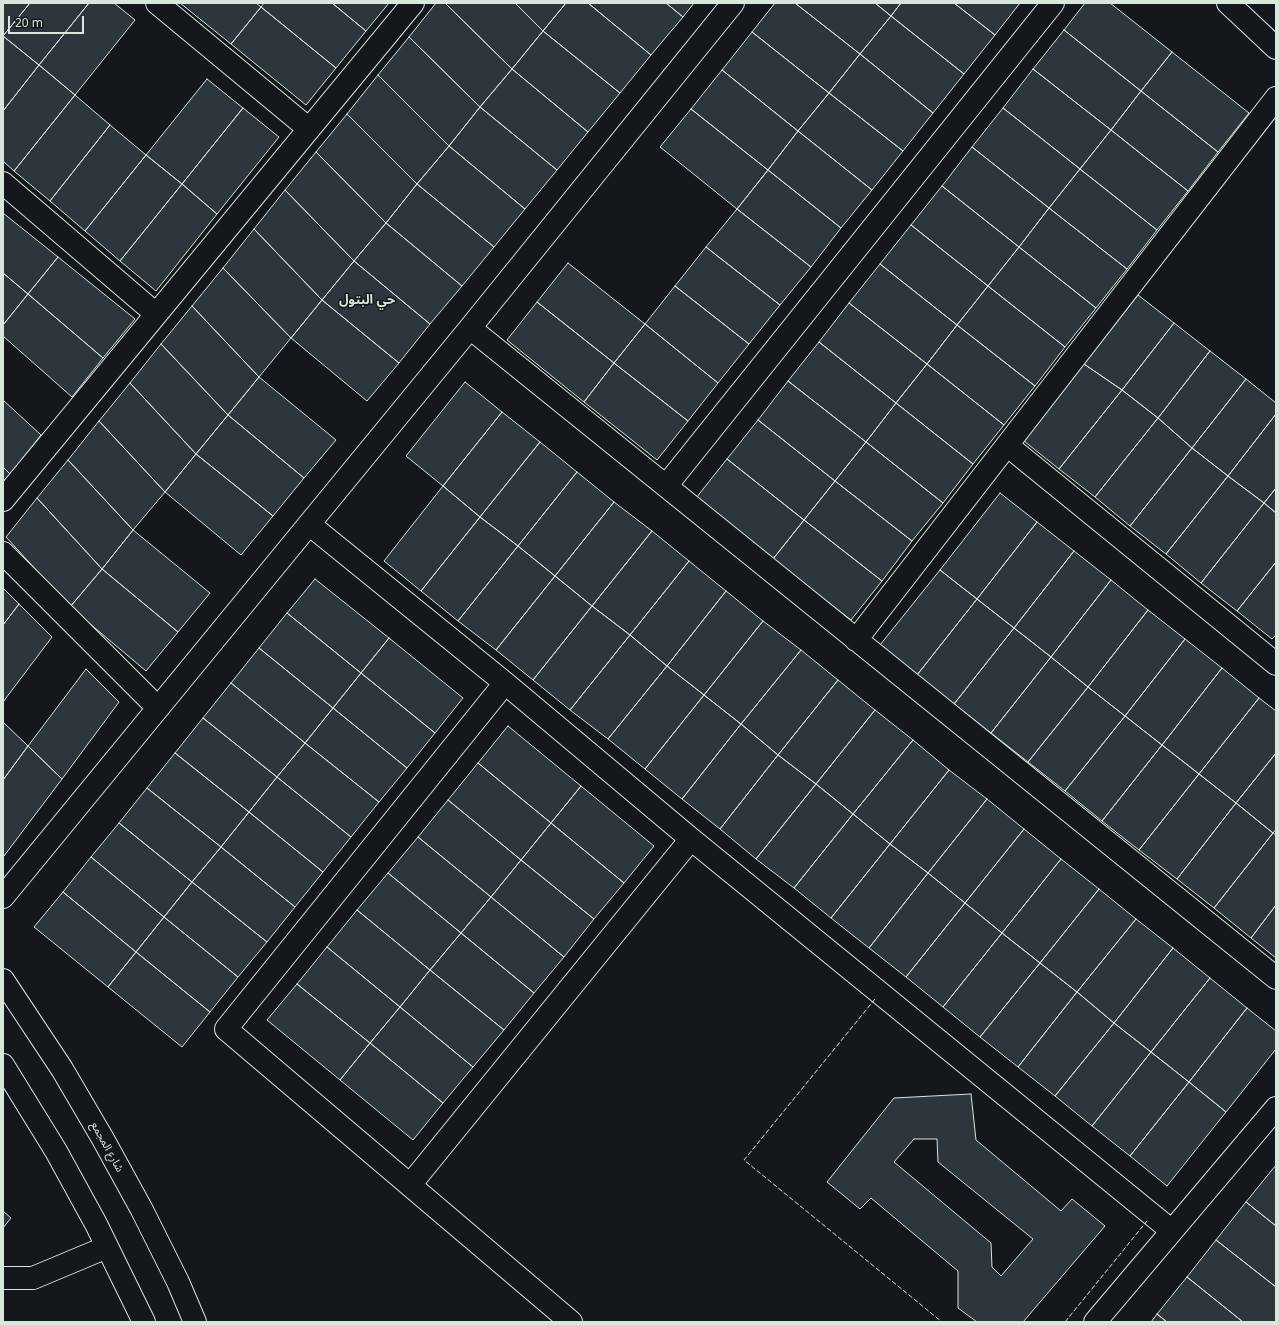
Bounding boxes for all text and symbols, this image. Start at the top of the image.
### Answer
scale bar [10,8,86,34]
text: 20 m [15,14,43,31]
district label: حي البتول [339,292,395,308]
street label: شارع المجمع [88,1120,126,1174]

